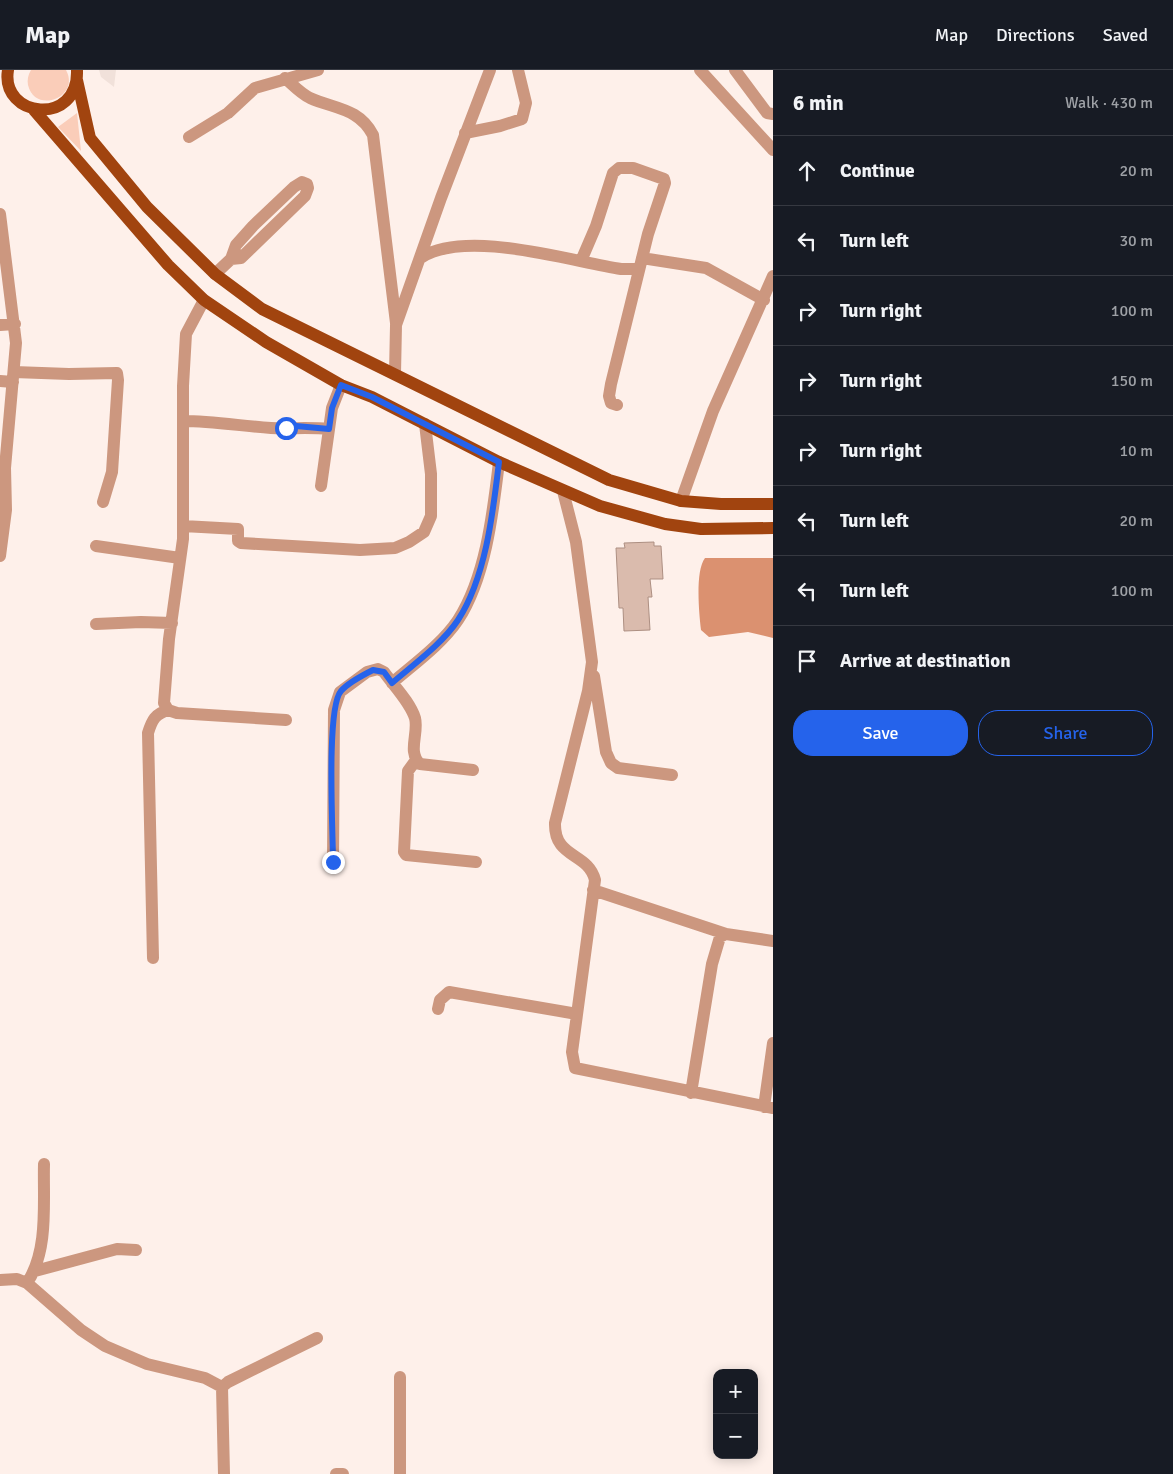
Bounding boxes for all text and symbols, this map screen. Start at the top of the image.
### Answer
text: Map [25,20,70,50]
text: Map [935,24,968,46]
text: Directions [996,24,1075,46]
text: Saved [1103,24,1148,46]
text: 6 min [793,90,844,116]
text: Walk · 430 m [1065,93,1153,113]
icon: ahead [793,157,821,185]
text: Continue [840,159,915,183]
text: 20 m [1119,161,1153,181]
icon: left [793,227,821,255]
text: Turn left [840,229,909,253]
text: 30 m [1119,231,1153,251]
icon: right [793,297,821,325]
text: Turn right [840,299,922,323]
text: 100 m [1111,301,1153,321]
icon: right [793,367,821,395]
text: Turn right [840,369,922,393]
text: 150 m [1111,371,1153,391]
route start [275,417,298,440]
icon: right [793,437,821,465]
text: Turn right [840,439,922,463]
text: 10 m [1119,441,1153,461]
icon: left [793,507,821,535]
text: Turn left [840,509,909,533]
text: 20 m [1119,511,1153,531]
icon: left [793,577,821,605]
text: Turn left [840,579,909,603]
text: 100 m [1111,581,1153,601]
icon: arrive [793,647,821,675]
text: Arrive at destination [840,649,1011,673]
button: Save [793,710,968,756]
button: Share [978,710,1153,756]
route end [322,851,345,874]
map controls [713,1369,758,1459]
button: + [713,1369,758,1414]
button: − [713,1414,758,1459]

